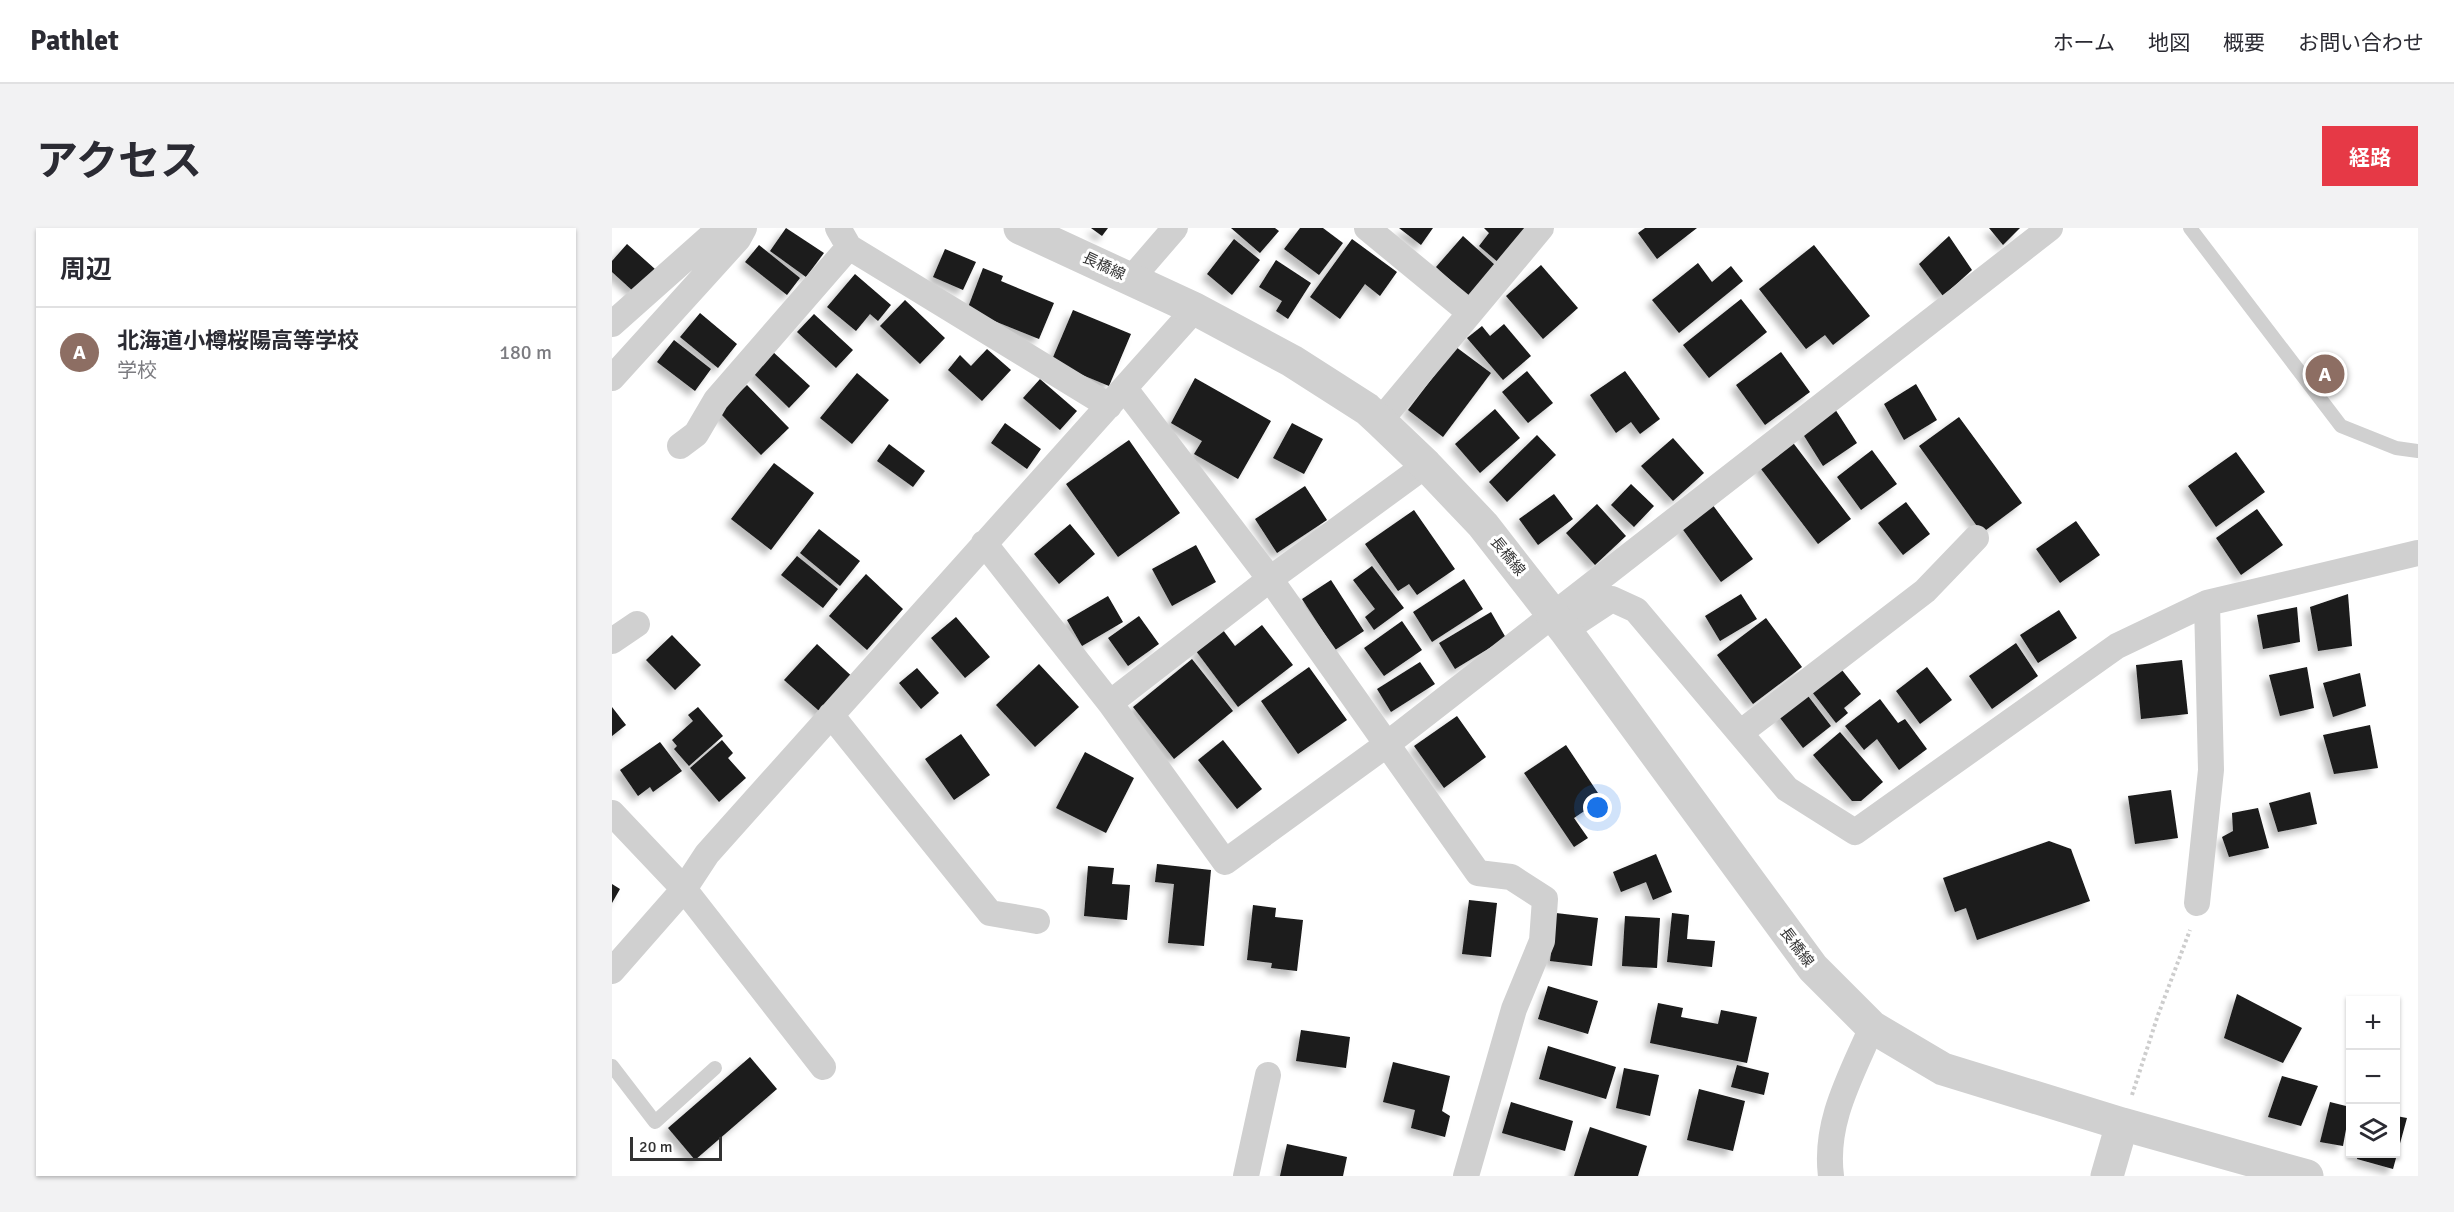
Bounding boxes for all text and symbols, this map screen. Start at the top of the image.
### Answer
text: Pathlet [30,24,119,58]
text: ホーム [2053,30,2115,56]
text: 地図 [2148,30,2190,56]
text: 概要 [2223,30,2265,56]
text: お問い合わせ [2298,30,2424,56]
button: 経路 [2322,126,2418,186]
text: アクセス [36,136,202,187]
street label: 長橋線 [1080,248,1128,284]
text: 周辺 [60,254,112,286]
text: 北海道小樽桜陽高等学校 [117,327,359,354]
text: A [73,340,86,365]
text: 180 m [499,340,552,365]
pin: A [2306,352,2344,396]
text: 学校 [117,358,157,383]
street label: 長橋線 [1487,533,1529,579]
your location [1583,793,1612,822]
street label: 長橋線 [1776,924,1818,970]
map controls [2346,996,2400,1158]
button: + [2346,996,2400,1050]
button: − [2346,1050,2400,1104]
button: layers [2346,1104,2400,1158]
scale bar [630,1134,722,1162]
text: 20 m [639,1137,673,1157]

